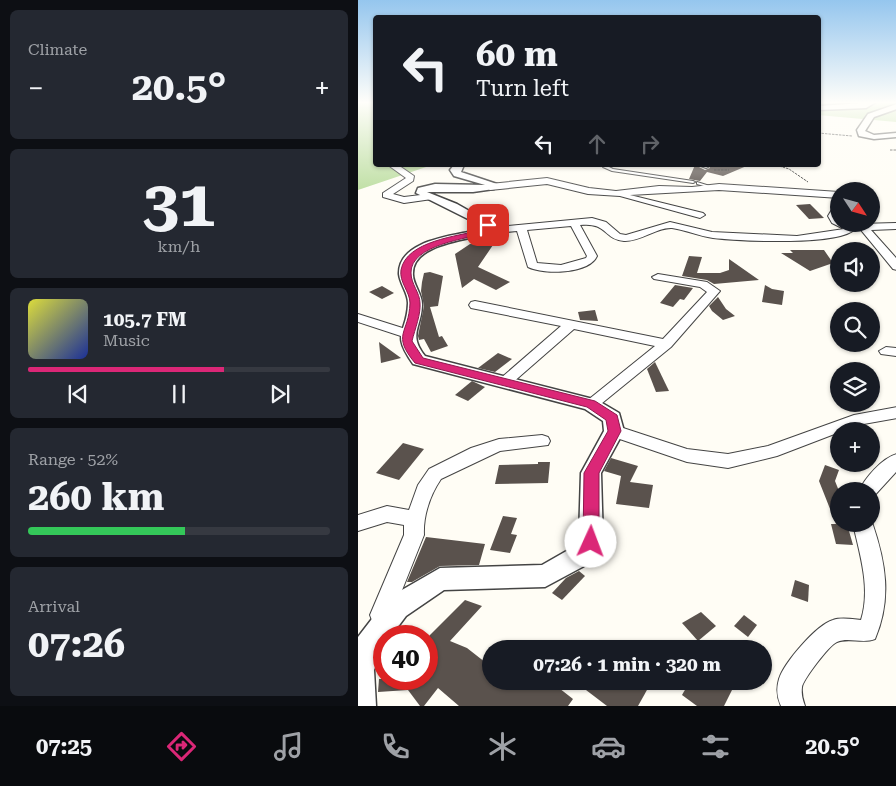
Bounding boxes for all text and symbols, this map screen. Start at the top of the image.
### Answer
text: 60 m [476,34,558,75]
icon: left [393,35,458,100]
text: Climate [28,40,87,59]
text: 20.5° [132,65,226,109]
text: − [28,72,44,105]
text: + [314,72,330,105]
text: Turn left [476,76,569,101]
icon: left [530,130,558,158]
icon: ahead [583,130,611,158]
icon: right [636,130,664,158]
text: 31 [143,166,215,242]
north arrow [830,182,880,232]
map controls [830,182,880,532]
pin [467,204,509,246]
icon: arrive [474,211,502,239]
text: km/h [158,237,200,256]
button: sound [830,242,880,292]
button: search [830,302,880,352]
text: 105.7 FM [103,308,186,331]
text: Music [103,331,150,350]
button: layers [830,362,880,412]
icon: previous [64,380,92,408]
icon: pause [165,380,193,408]
icon: next [266,380,294,408]
button: + [830,422,880,472]
text: Range · 52% [28,450,118,469]
text: 260 km [28,475,164,519]
button: − [830,482,880,532]
position arrow [564,515,616,567]
text: Arrival [28,597,80,616]
text: 07:26 [28,622,125,666]
speed limit sign: 40 [373,625,438,690]
text: 07:26 · 1 min · 320 m [533,653,721,676]
icon: directions [164,729,199,764]
icon: music [271,729,306,764]
icon: phone [378,729,413,764]
icon: climate [485,729,520,764]
icon: car [591,729,626,764]
icon: filters [698,729,733,764]
text: 07:25 [36,734,92,759]
text: 20.5° [805,734,860,759]

